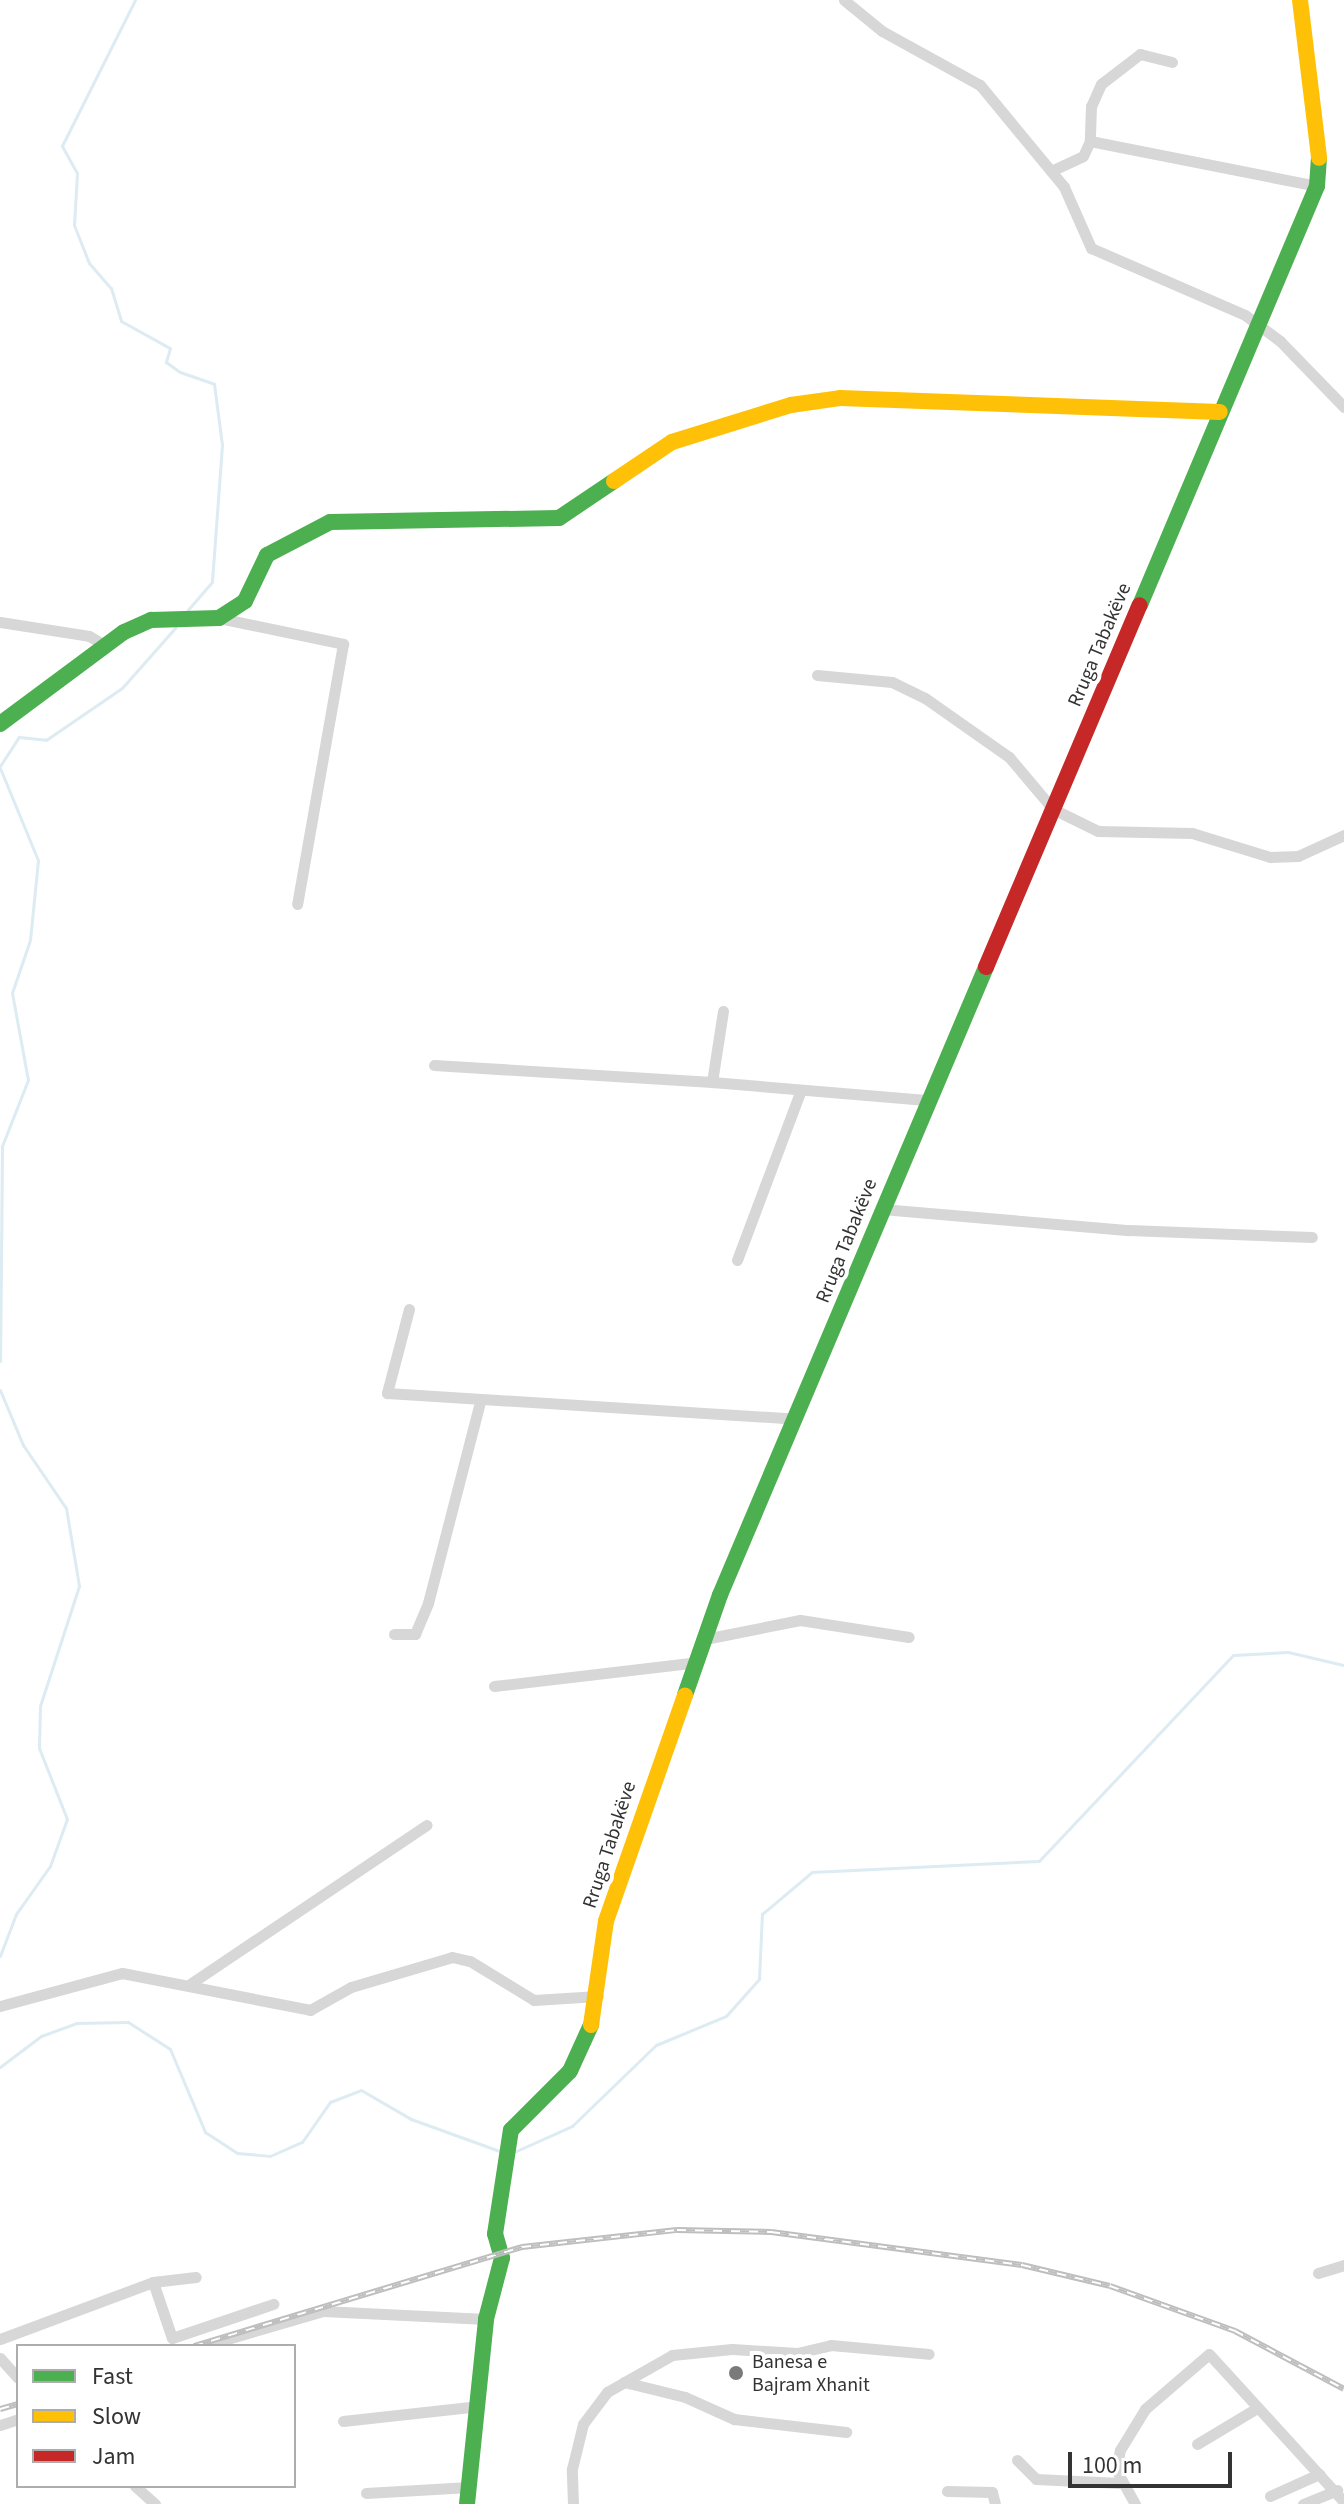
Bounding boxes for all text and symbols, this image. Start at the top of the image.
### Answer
street label: Rruga Tabakëve [1063,580,1137,710]
street label: Rruga Tabakëve [811,1175,883,1307]
street label: Rruga Tabakëve [578,1779,642,1911]
legend [16,2344,296,2488]
place label: Banesa e Bajram Xhanit [752,2350,870,2397]
text: Fast [92,2359,133,2394]
marker: Banesa e Bajram Xhanit [727,2364,745,2382]
text: Slow [92,2399,141,2434]
scale bar [1072,2436,1236,2486]
text: Jam [92,2439,136,2474]
text: 100 m [1082,2448,1142,2483]

